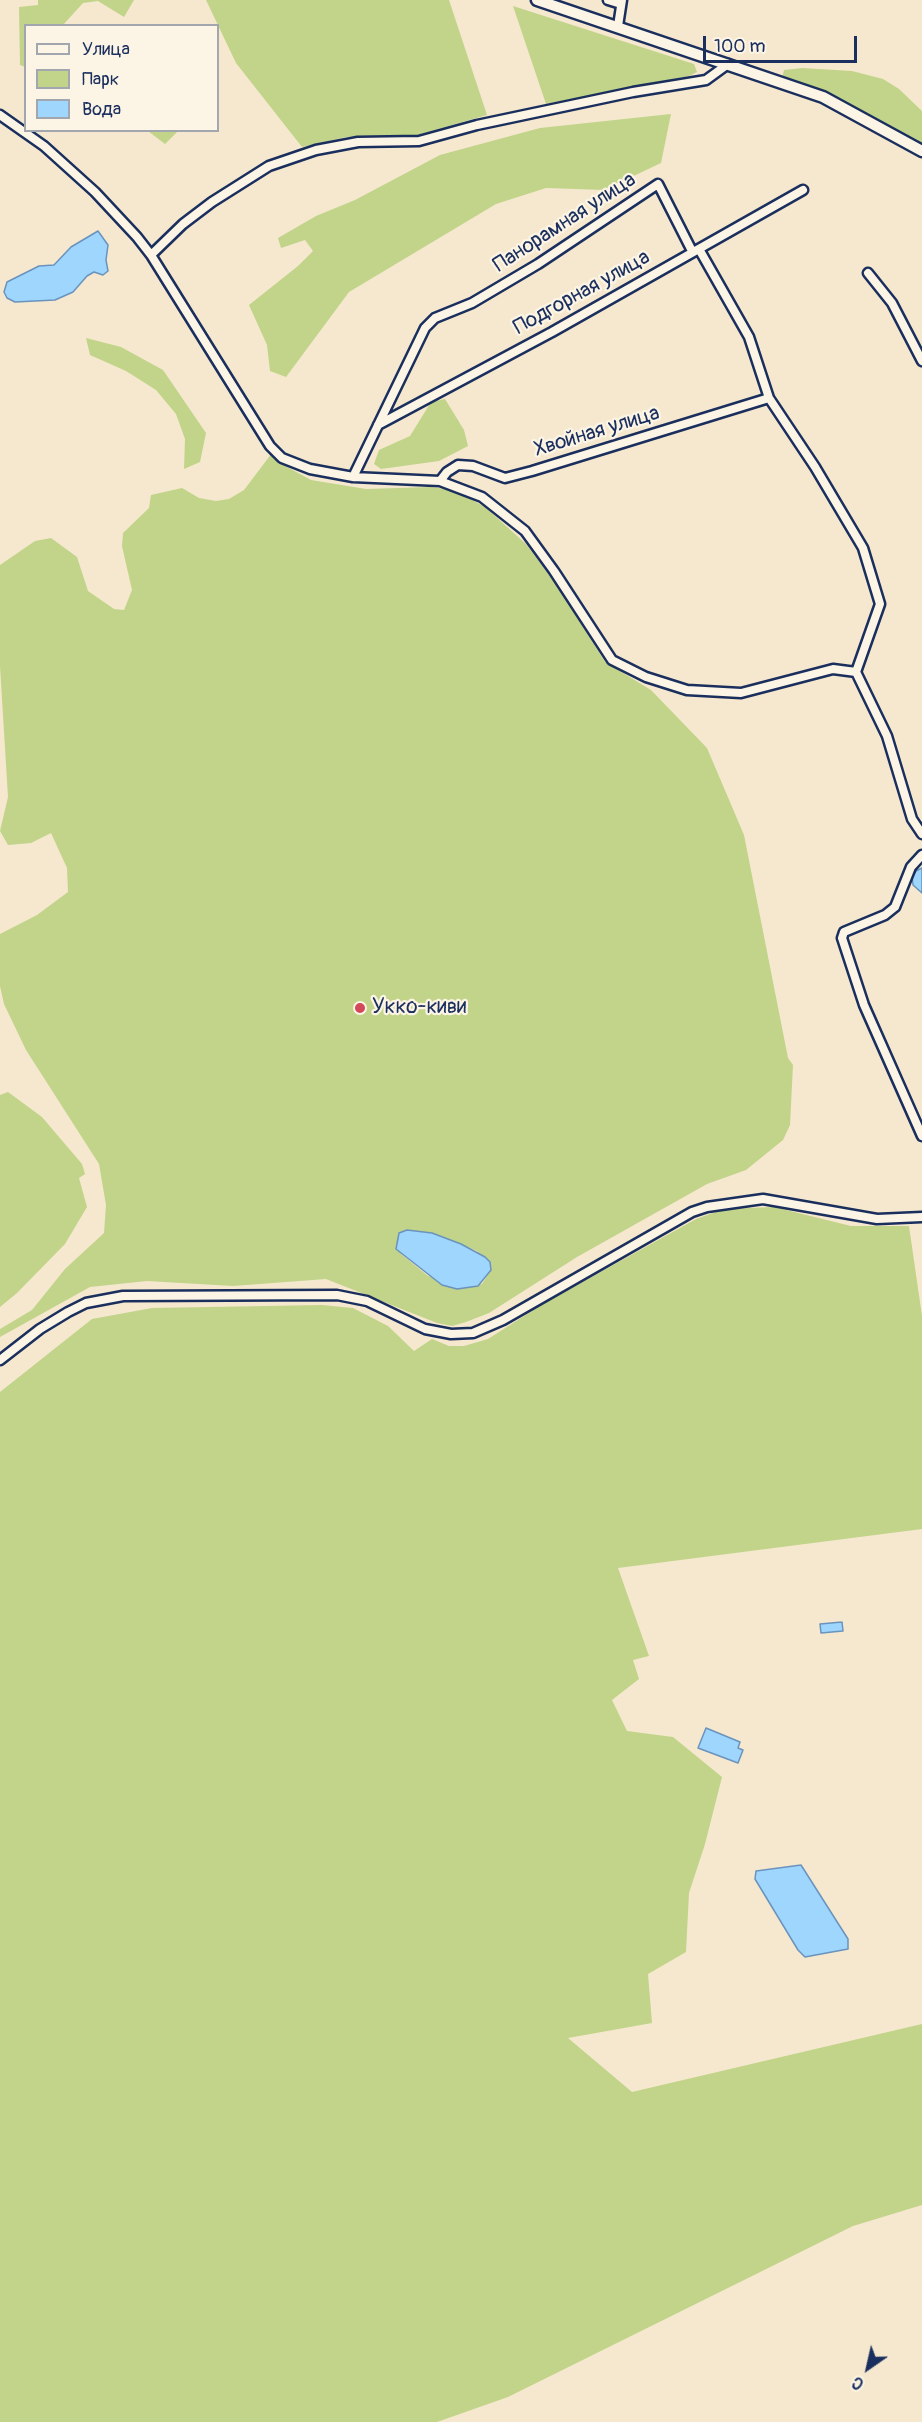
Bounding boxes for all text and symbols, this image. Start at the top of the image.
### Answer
legend [24,24,219,132]
scale bar [706,24,860,62]
text: 100 m [714,35,766,58]
text: Улица [82,38,130,61]
text: Парк [82,68,119,91]
text: Вода [82,98,121,121]
street label: Панорамная улица [489,168,641,278]
street label: Подгорная улица [510,245,654,341]
street label: Хвойная улица [531,401,663,463]
place label: Укко-киви [372,995,466,1021]
marker: Укко-киви [353,1001,367,1015]
north arrow [838,2338,898,2398]
text: С [848,2372,868,2394]

